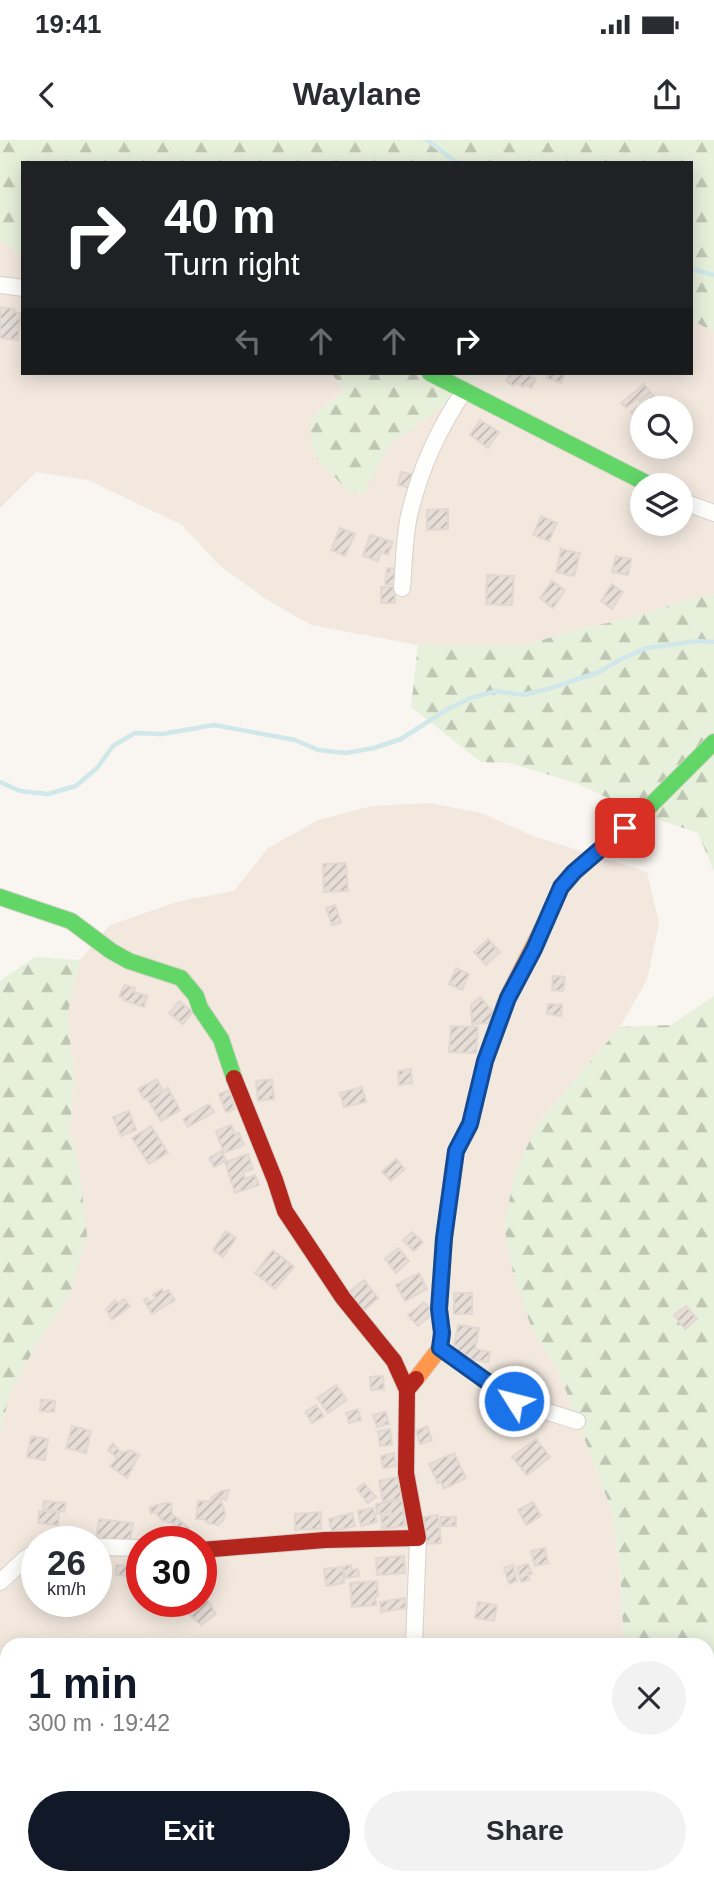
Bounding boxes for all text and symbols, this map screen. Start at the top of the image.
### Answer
text: 19:41 [35,9,102,39]
icon: back [28,76,66,114]
text: Waylane [293,76,421,112]
icon: share [648,76,686,114]
icon: right [49,189,140,280]
text: 40 m [164,189,276,243]
text: Turn right [164,246,300,282]
icon: left [229,322,267,360]
icon: ahead [302,322,340,360]
icon: ahead [375,322,413,360]
icon: right [448,322,486,360]
map controls [630,396,693,536]
button: search [630,396,693,459]
button: layers [630,473,693,536]
pin [595,798,655,858]
icon: arrive [606,809,644,847]
position arrow [477,1364,551,1438]
speed limit sign: 30 [126,1526,217,1617]
text: 26 [47,1543,86,1582]
text: km/h [47,1579,86,1599]
text: 1 min [28,1660,138,1707]
button: close [612,1661,686,1735]
text: 300 m · 19:42 [28,1710,170,1736]
button: Exit [28,1791,350,1871]
button: Share [364,1791,686,1871]

